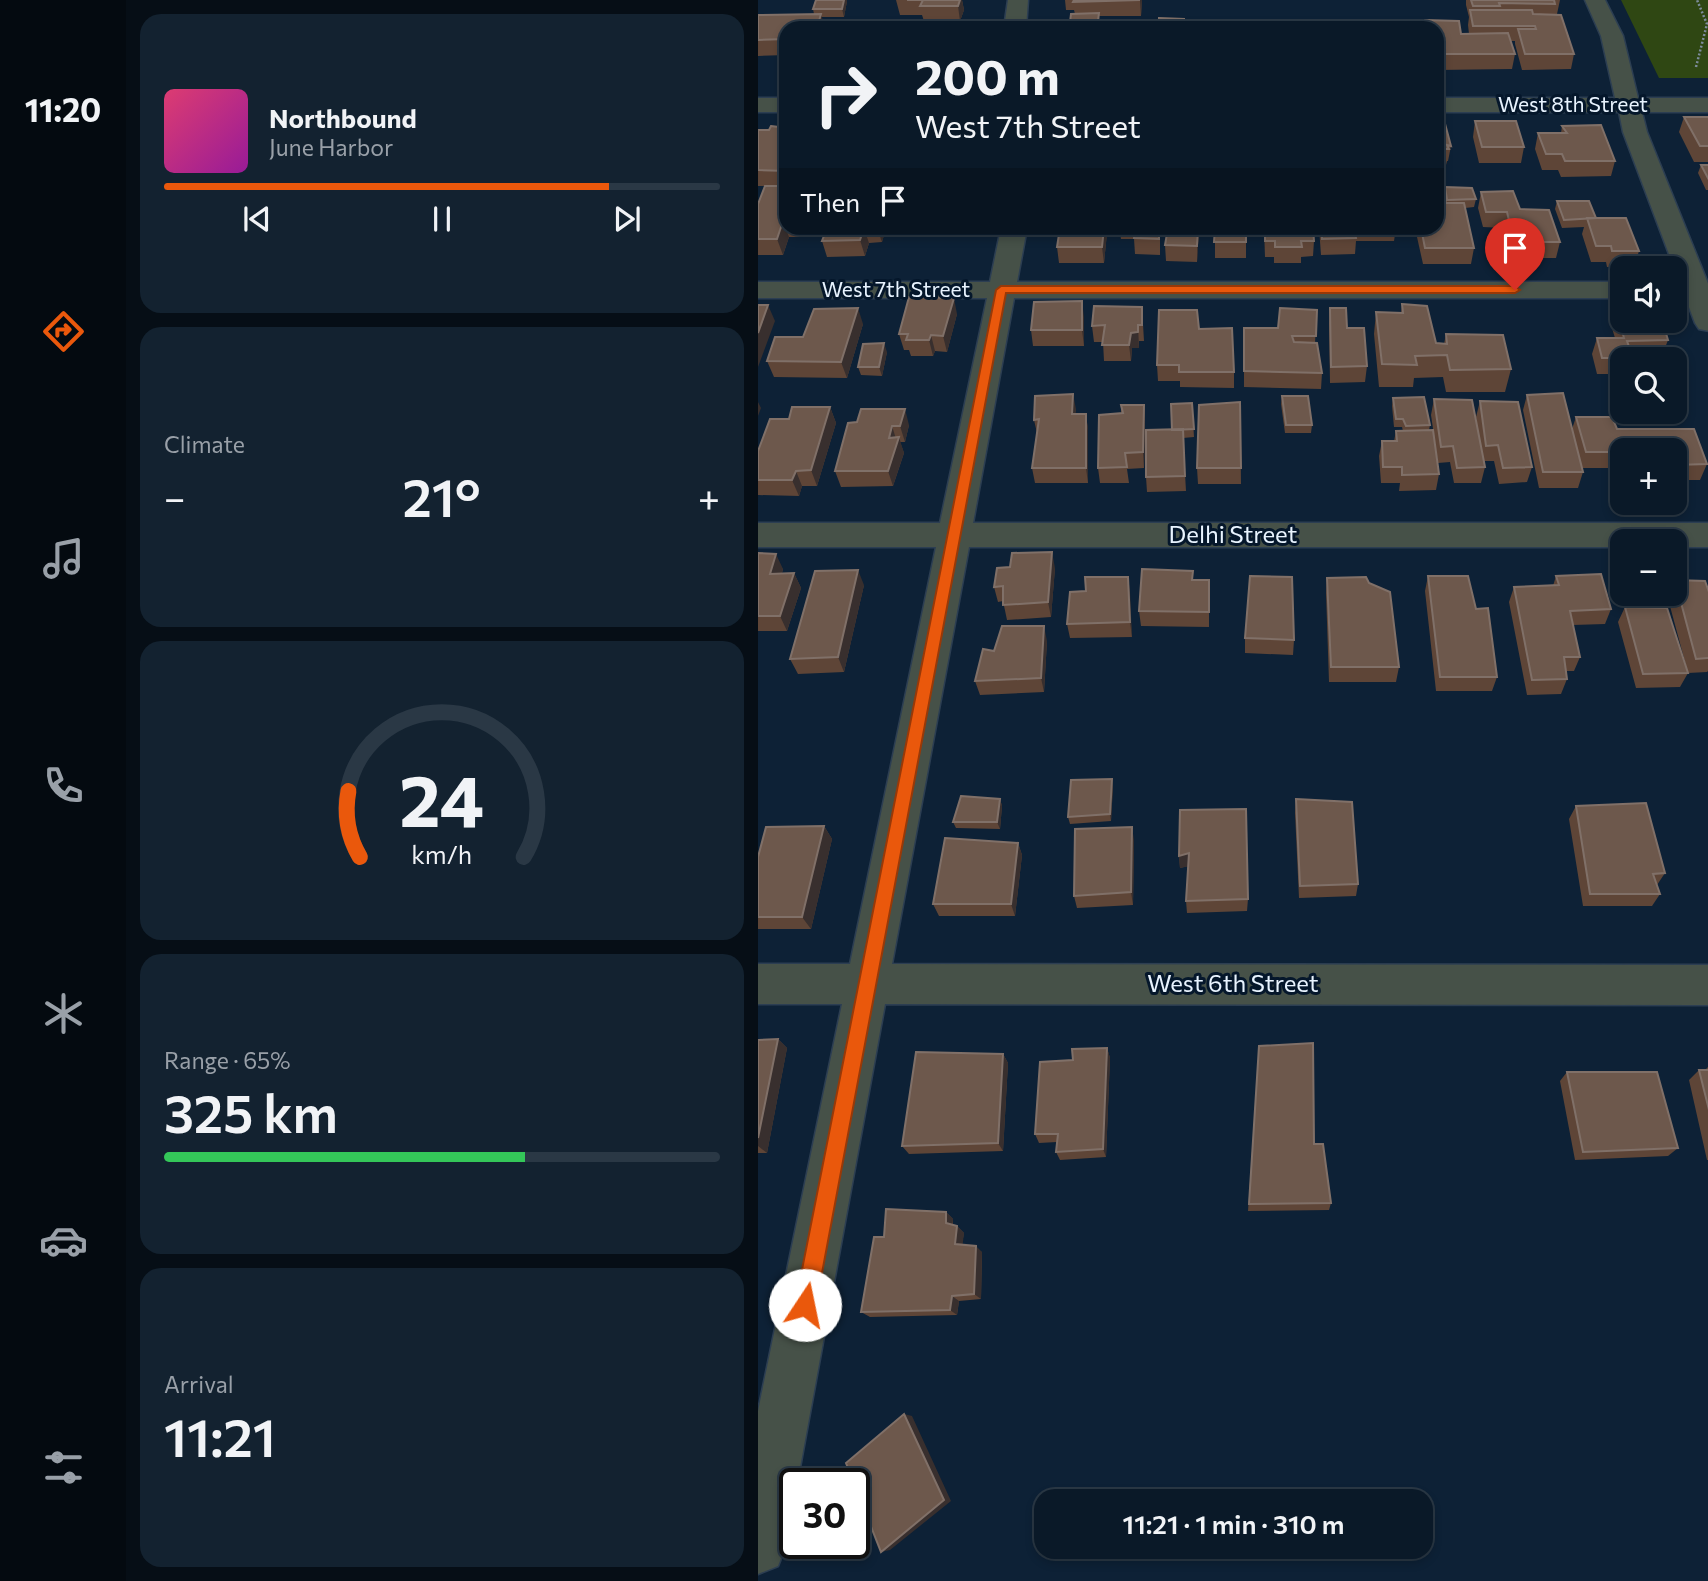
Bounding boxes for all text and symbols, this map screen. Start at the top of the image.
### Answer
text: 200 m [915,45,1060,105]
icon: right [800,49,891,140]
text: 11:20 [25,89,101,129]
street label: West 8th Street [1498,91,1648,116]
text: Northbound [269,102,417,133]
text: West 7th Street [915,105,1141,145]
text: June Harbor [269,133,393,161]
icon: arrive [874,182,912,220]
text: Then [800,186,860,217]
icon: previous [238,200,276,238]
icon: pause [423,200,461,238]
icon: next [608,200,646,238]
pin [1485,218,1545,290]
icon: arrive [1496,229,1534,267]
map controls [1610,256,1687,606]
button: sound [1610,256,1687,333]
street label: West 7th Street [822,276,970,301]
icon: directions [39,307,88,356]
button: search [1610,347,1687,424]
text: Climate [164,430,245,458]
button: + [1610,438,1687,515]
text: 21° [402,464,481,528]
text: − [164,473,186,520]
text: + [698,473,720,520]
street label: Delhi Street [1169,519,1298,548]
button: − [1610,529,1687,606]
icon: music [39,534,88,583]
text: 24 [399,753,485,842]
icon: phone [39,761,88,810]
text: km/h [412,838,472,868]
street label: West 6th Street [1147,968,1319,997]
icon: climate [39,989,88,1038]
text: Range · 65% [164,1046,291,1074]
text: 325 km [164,1080,338,1144]
icon: car [39,1216,88,1265]
position arrow [768,1268,842,1342]
text: Arrival [164,1370,234,1398]
text: 11:21 [164,1404,276,1468]
icon: filters [39,1443,88,1492]
speed limit sign: 30 [779,1468,870,1559]
text: 11:21 · 1 min · 310 m [1123,1508,1344,1539]

